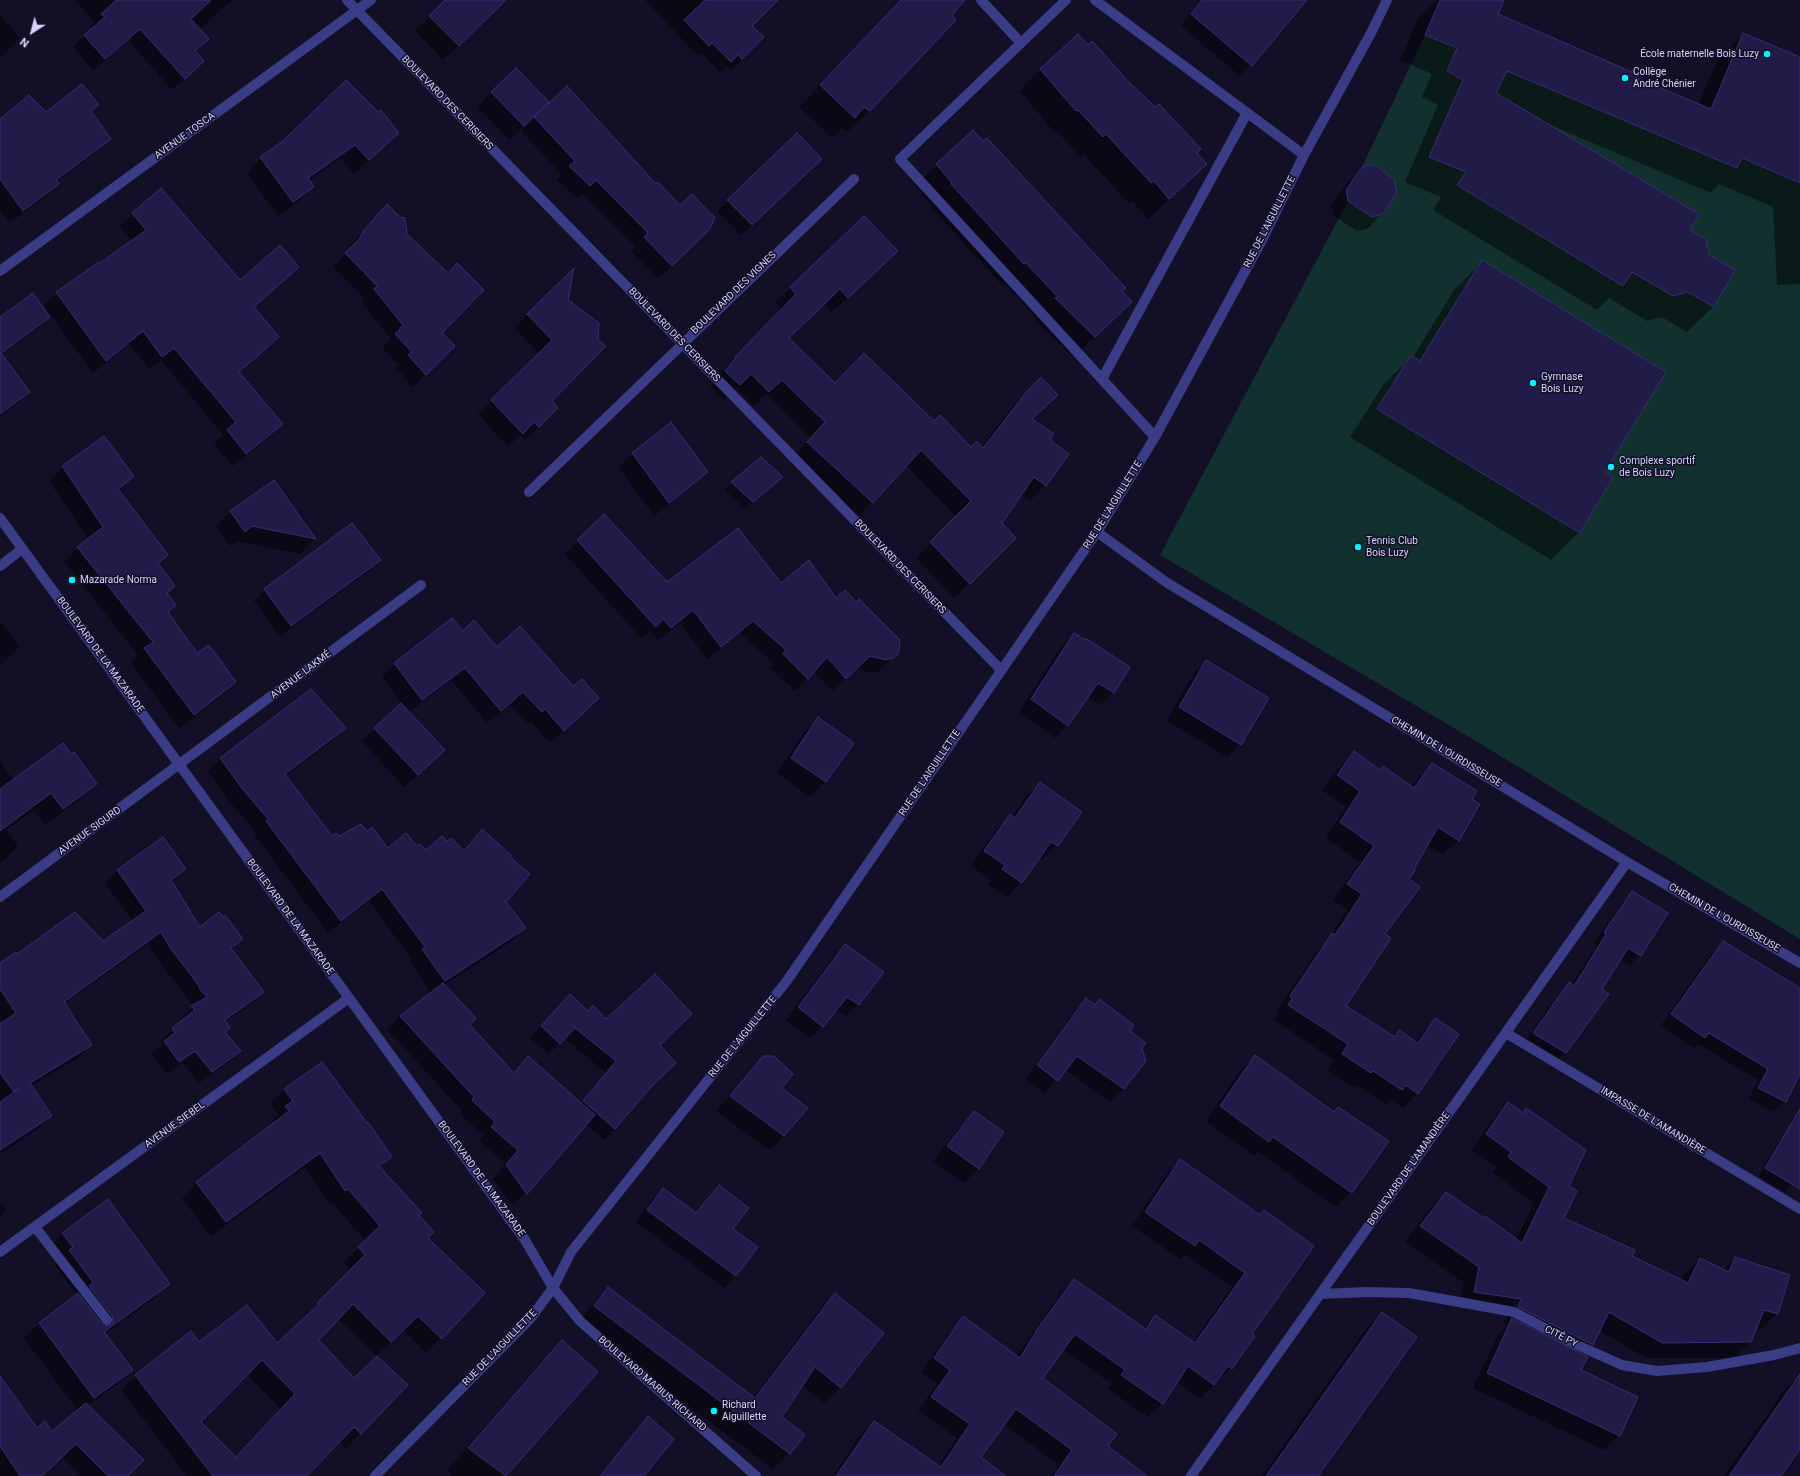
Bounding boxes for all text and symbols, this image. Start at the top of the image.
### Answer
north arrow [12,12,52,52]
text: N [18,35,32,50]
place label: École maternelle Bois Luzy [1640,48,1759,60]
marker: École maternelle Bois Luzy [1762,49,1772,59]
street label: BOULEVARD DES CERISIERS [399,53,495,153]
place label: Collège André Chénier [1633,66,1696,90]
marker: Collège André Chénier [1620,73,1630,83]
street label: AVENUE TOSCA [153,110,217,162]
street label: RUE DE L'AIGUILLETTE [1242,174,1298,270]
street label: BOULEVARD DES VIGNES [689,249,779,337]
street label: BOULEVARD DES CERISIERS [626,285,722,385]
place label: Gymnase Bois Luzy [1541,371,1583,394]
marker: Gymnase Bois Luzy [1528,378,1538,388]
place label: Complexe sportif de Bois Luzy [1619,455,1695,478]
street label: RUE DE L'AIGUILLETTE [1081,459,1145,551]
marker: Complexe sportif de Bois Luzy [1606,462,1616,472]
street label: BOULEVARD DES CERISIERS [852,517,948,617]
place label: Tennis Club Bois Luzy [1366,535,1418,558]
marker: Tennis Club Bois Luzy [1353,542,1363,552]
place label: Mazarade Norma [80,574,157,586]
marker: Mazarade Norma [67,575,77,585]
street label: BOULEVARD DE LA MAZARADE [54,595,146,715]
street label: AVENUE LAKMÉ [268,648,334,702]
street label: CHEMIN DE L'OURDISSEUSE [1389,714,1503,790]
street label: RUE DE L'AIGUILLETTE [897,728,963,818]
street label: AVENUE SIGURD [56,804,124,858]
street label: BOULEVARD DE LA MAZARADE [244,857,336,977]
street label: CHEMIN DE L'OURDISSEUSE [1666,881,1782,955]
street label: RUE DE L'AIGUILLETTE [706,994,780,1080]
street label: IMPASSE DE L'AMANDIÈRE [1598,1085,1708,1157]
street label: AVENUE SIEBEL [143,1099,207,1151]
street label: BOULEVARD DE L'AMANDIÈRE [1365,1110,1453,1228]
street label: BOULEVARD DE LA MAZARADE [435,1119,527,1239]
street label: RUE DE L'AIGUILLETTE [460,1307,540,1389]
street label: CITÉ PY [1542,1324,1580,1350]
street label: BOULEVARD MARIUS RICHARD [595,1334,709,1434]
place label: Richard Aiguillette [722,1399,767,1422]
marker: Richard Aiguillette [709,1406,719,1416]

